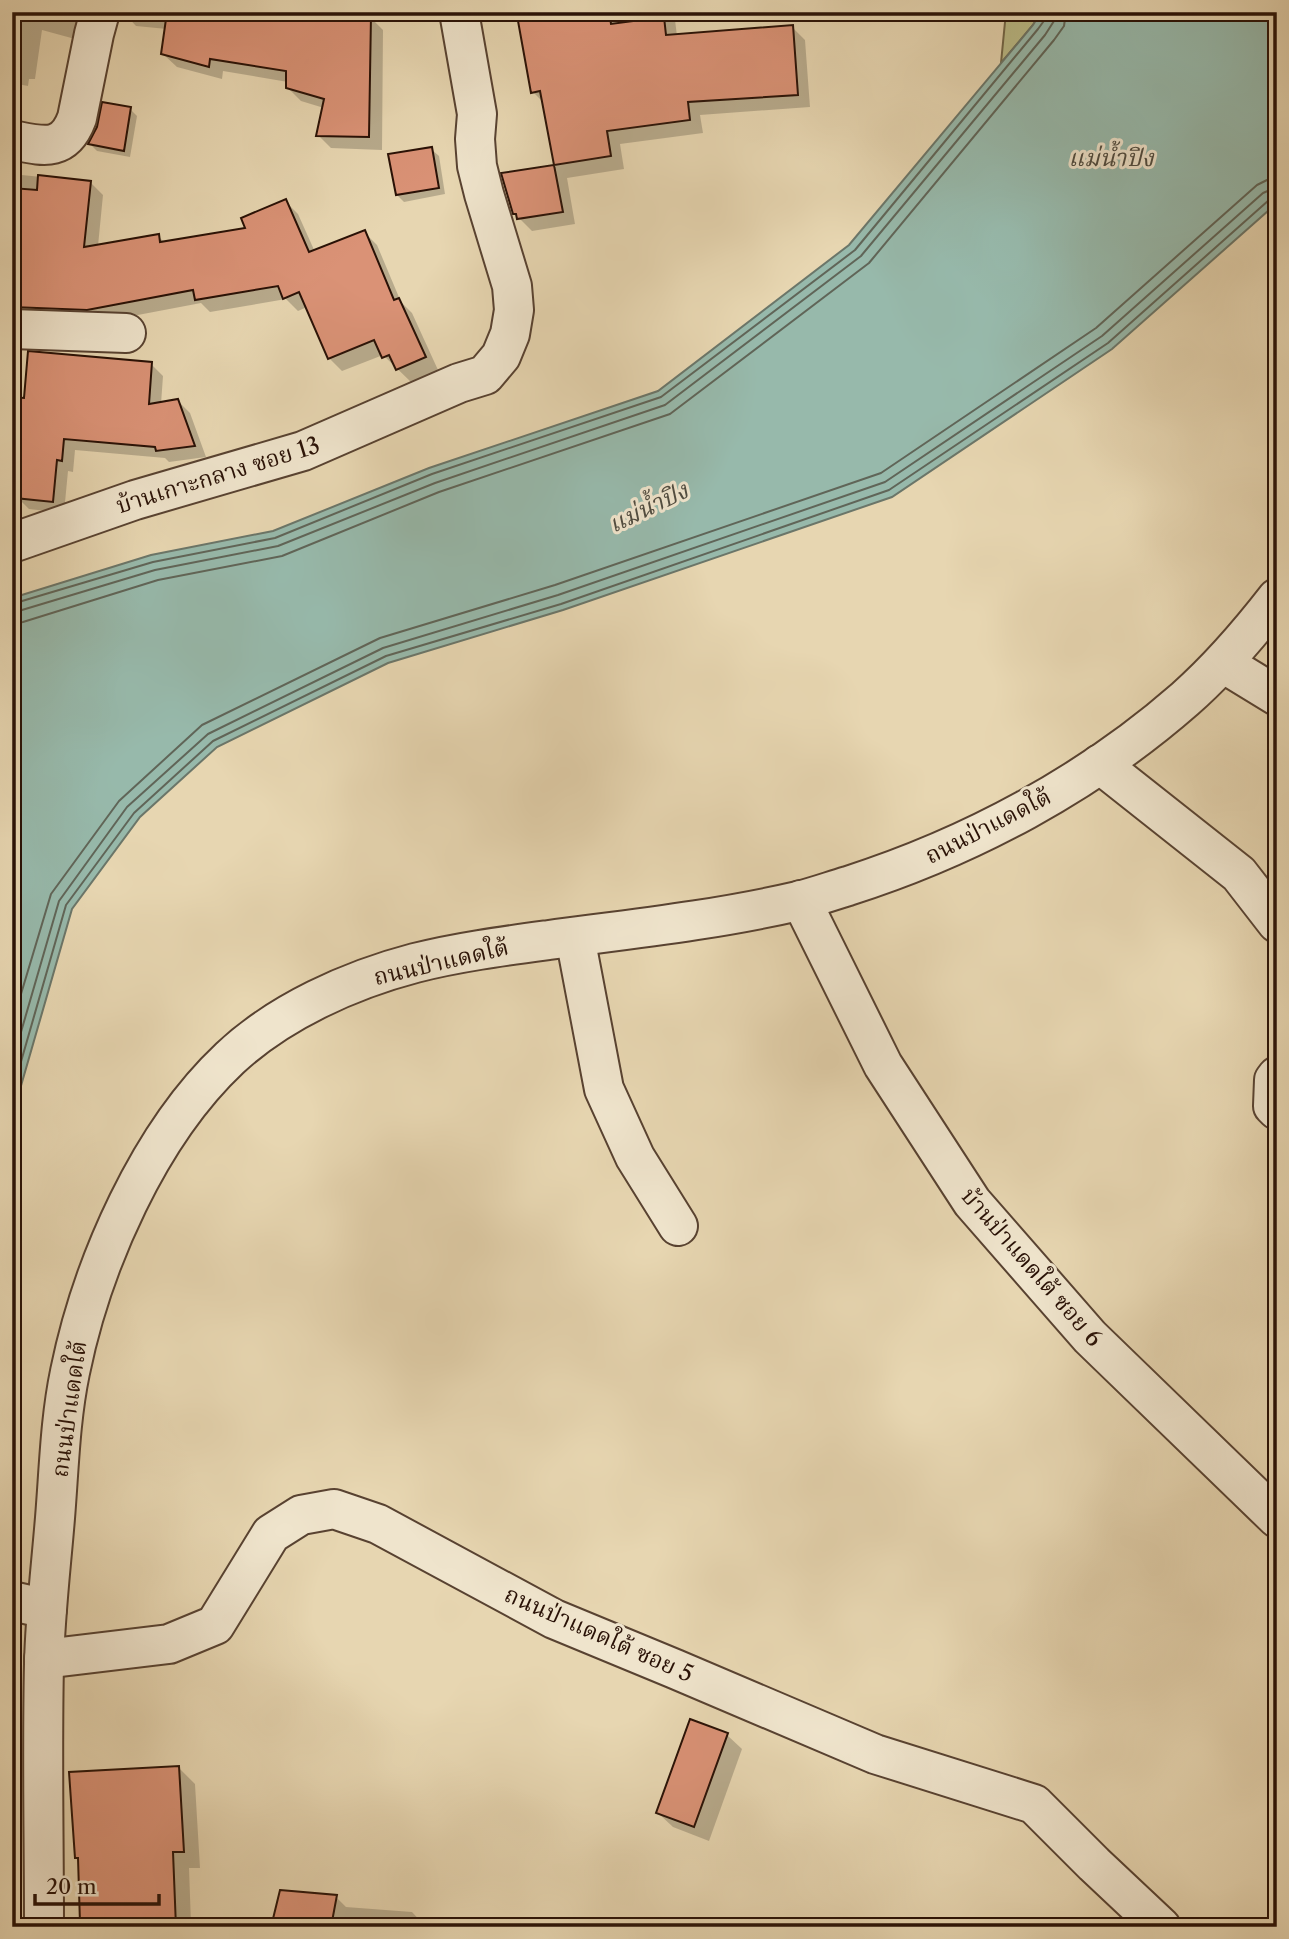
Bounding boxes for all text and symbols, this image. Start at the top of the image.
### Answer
water label: แม่น้ำปิง [1068,140,1155,172]
street label: บ้านเกาะกลาง ซอย 13 [113,431,323,519]
water label: แม่น้ำปิง [602,472,694,539]
street label: ถนนป่าแดดใต้ [919,781,1056,870]
street label: ถนนป่าแดดใต้ [370,931,511,991]
street label: บ้านป่าแดดใต้ ซอย 6 [956,1181,1110,1352]
street label: ถนนป่าแดดใต้ [44,1339,92,1479]
street label: ถนนป่าแดดใต้ ซอย 5 [500,1578,698,1688]
scale bar [35,1862,159,1906]
text: 20 m [46,1874,97,1899]

